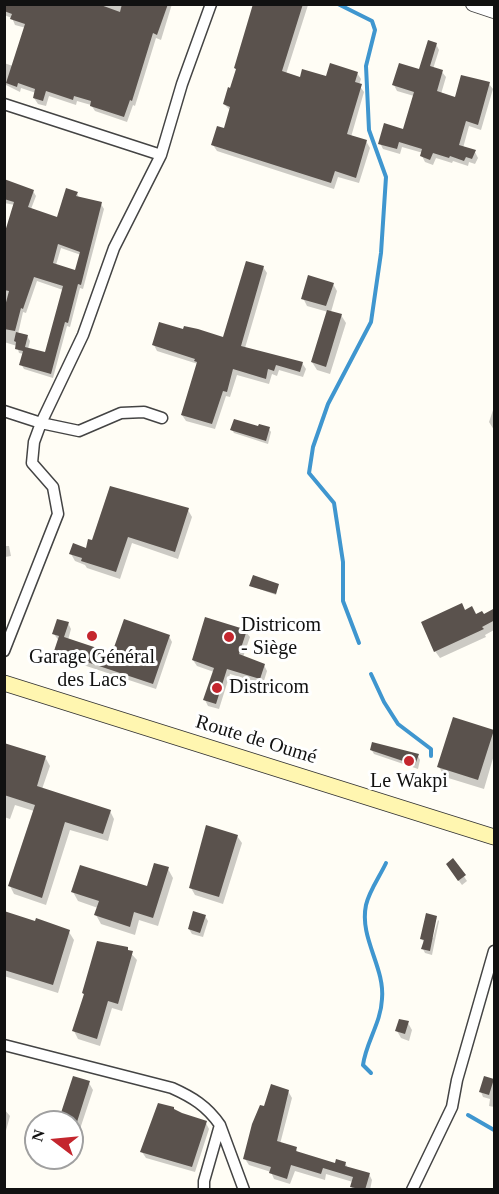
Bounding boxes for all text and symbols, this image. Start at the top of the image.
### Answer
place label: Districom - Siège [241,614,321,661]
marker: Garage Général des Lacs [85,629,99,643]
marker: Districom - Siège [222,630,236,644]
place label: Garage Général des Lacs [29,646,155,693]
place label: Districom [229,676,309,700]
marker: Districom [210,681,224,695]
street label: Route de Oumé [192,710,320,770]
marker: Le Wakpi [402,754,416,768]
place label: Le Wakpi [370,770,448,794]
north arrow [24,1110,84,1170]
text: N [28,1128,48,1143]

